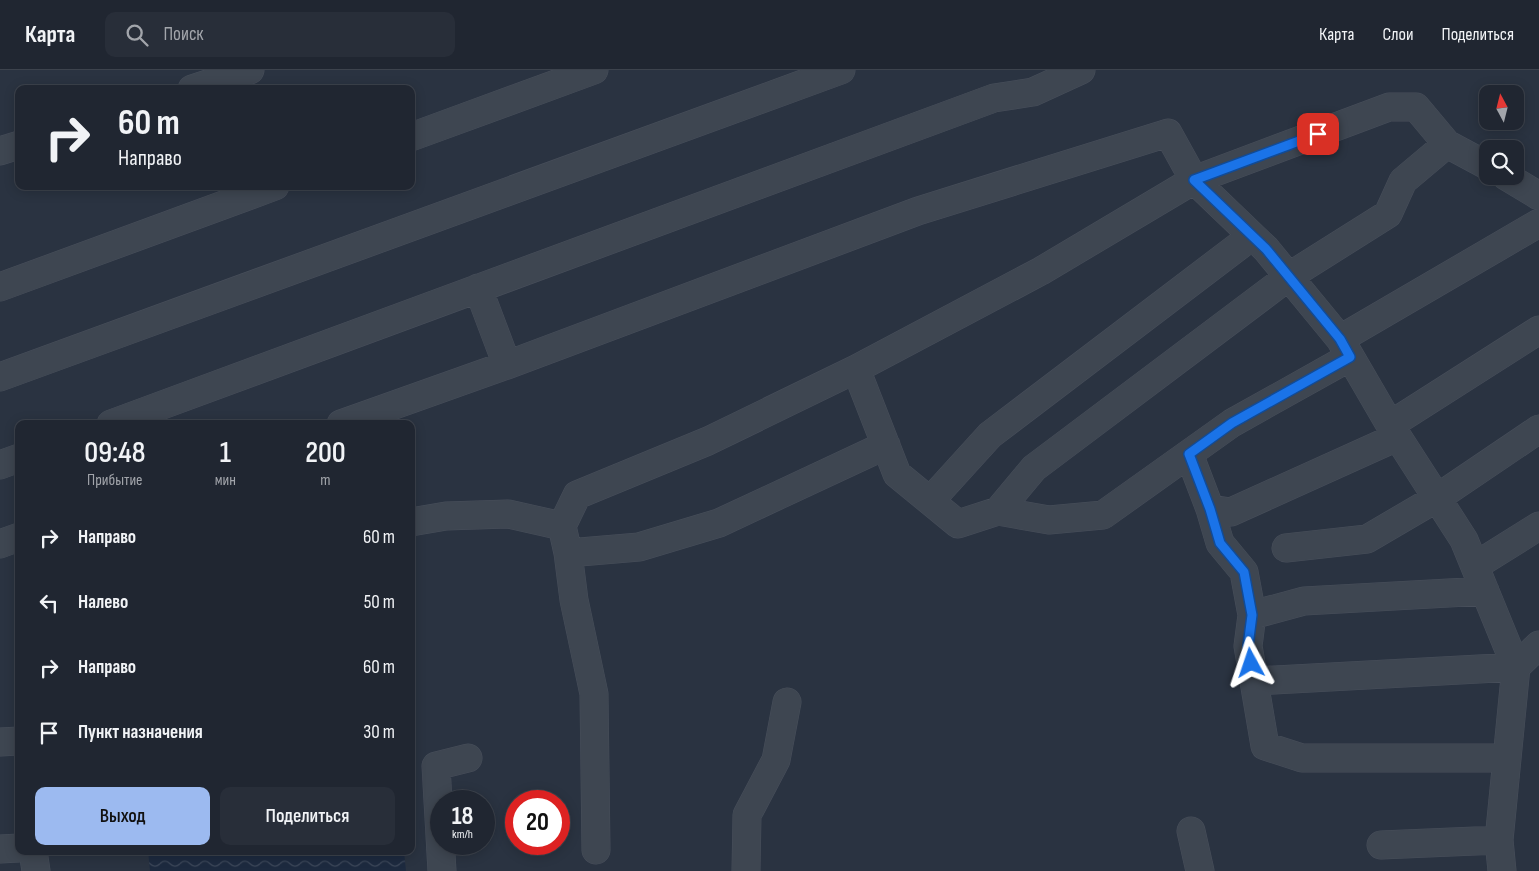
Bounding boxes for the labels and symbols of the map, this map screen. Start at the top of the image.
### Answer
north arrow [1479,85,1524,130]
pin [1297,113,1339,155]
position arrow [1224,636,1276,688]
speed limit sign: 20 [505,790,570,855]

